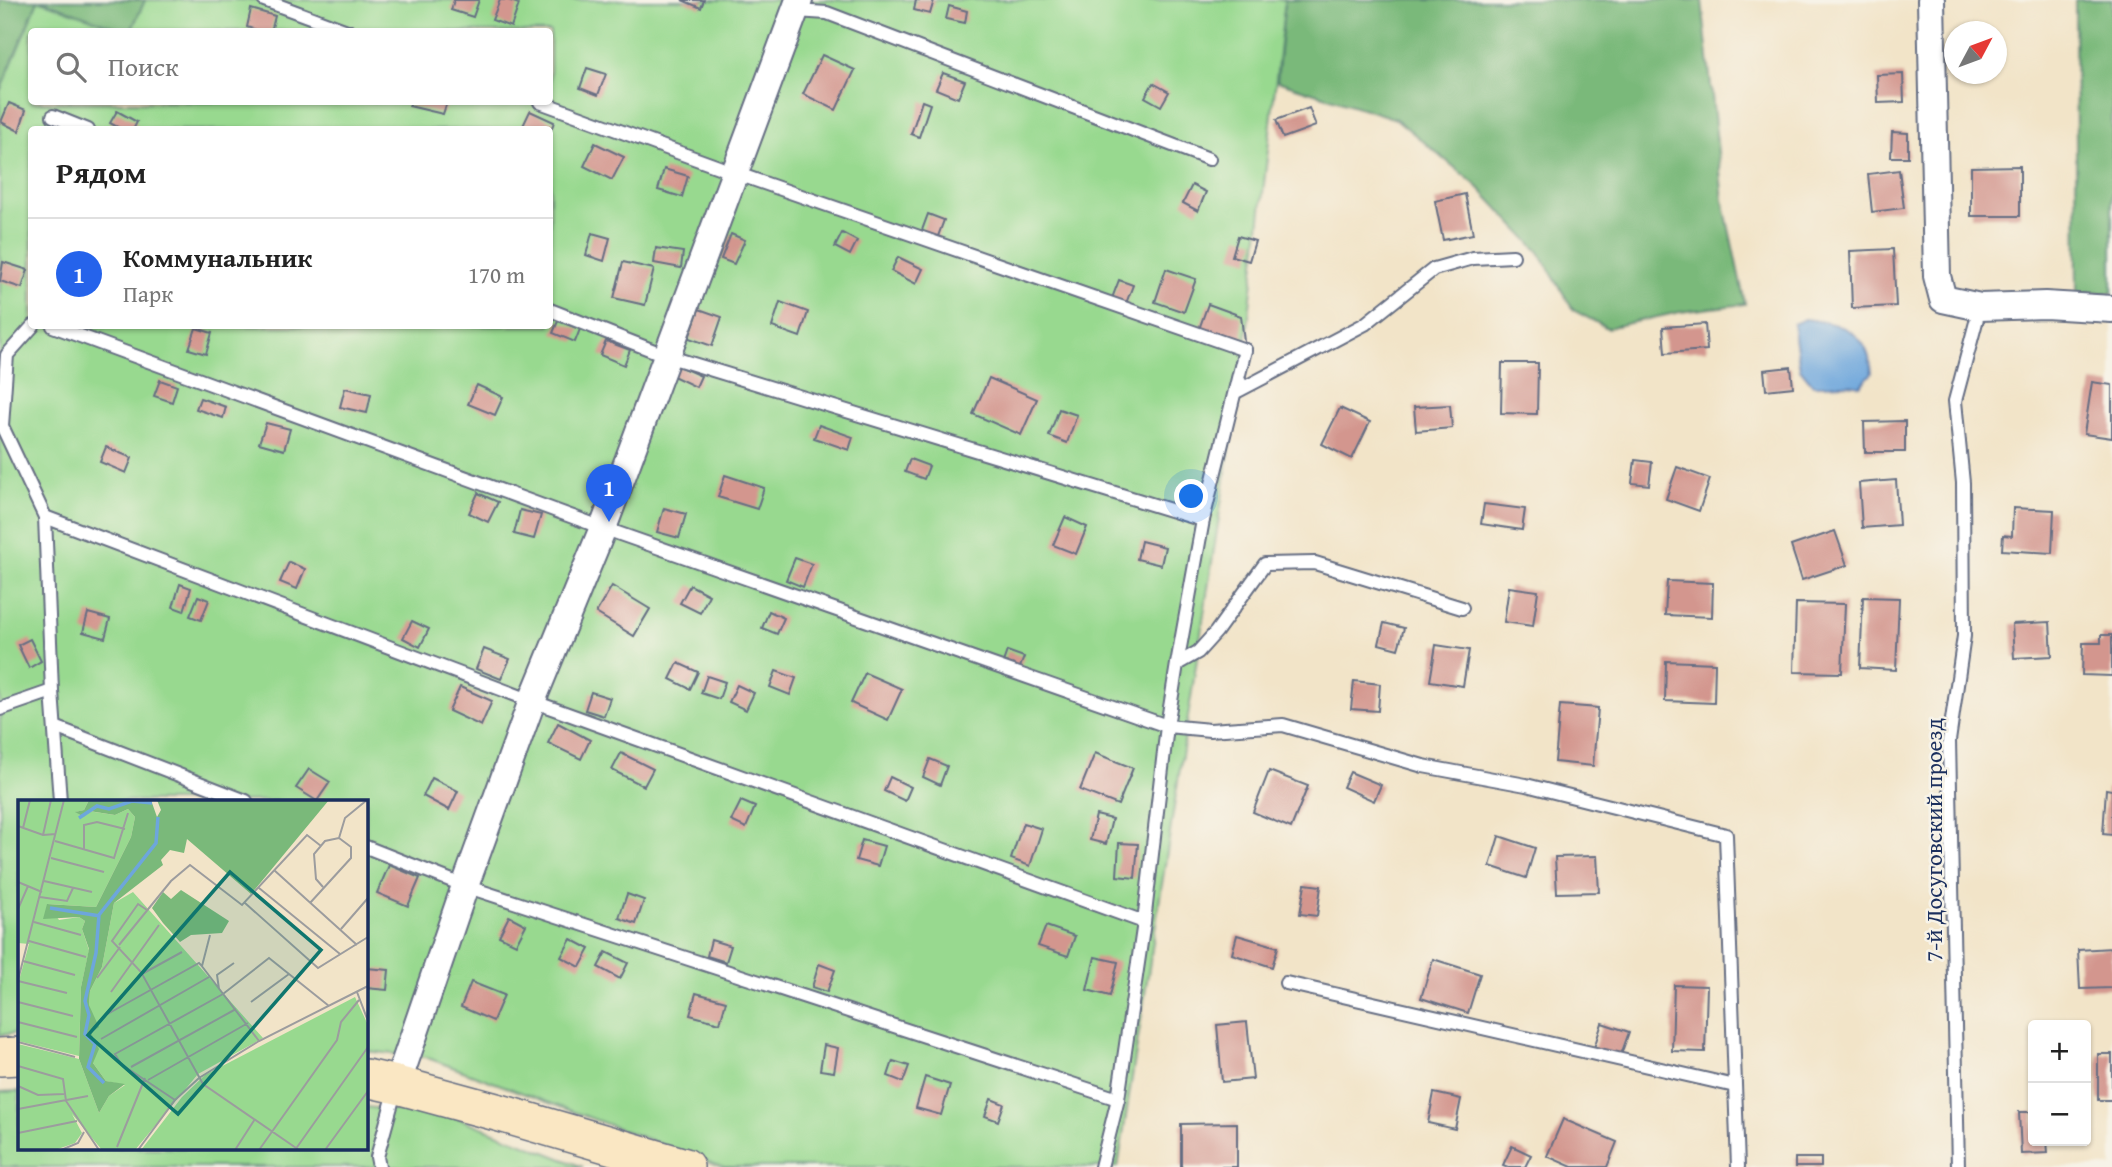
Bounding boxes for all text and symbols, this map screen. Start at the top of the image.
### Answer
north arrow [1944,21,2007,84]
search box [28,28,553,105]
text: Поиск [108,47,179,86]
icon: search [52,48,90,86]
text: Рядом [56,150,147,194]
text: Коммунальник [123,238,312,277]
text: 1 [73,258,85,291]
text: 170 m [468,258,525,291]
text: Парк [123,277,173,310]
pin: 1 [586,464,632,522]
your location [1174,479,1208,513]
street label: 7-й Досуговский проезд [1917,718,1950,962]
inset map [18,800,368,1150]
map controls [2028,1020,2091,1146]
button: + [2028,1020,2091,1083]
button: − [2028,1083,2091,1146]

